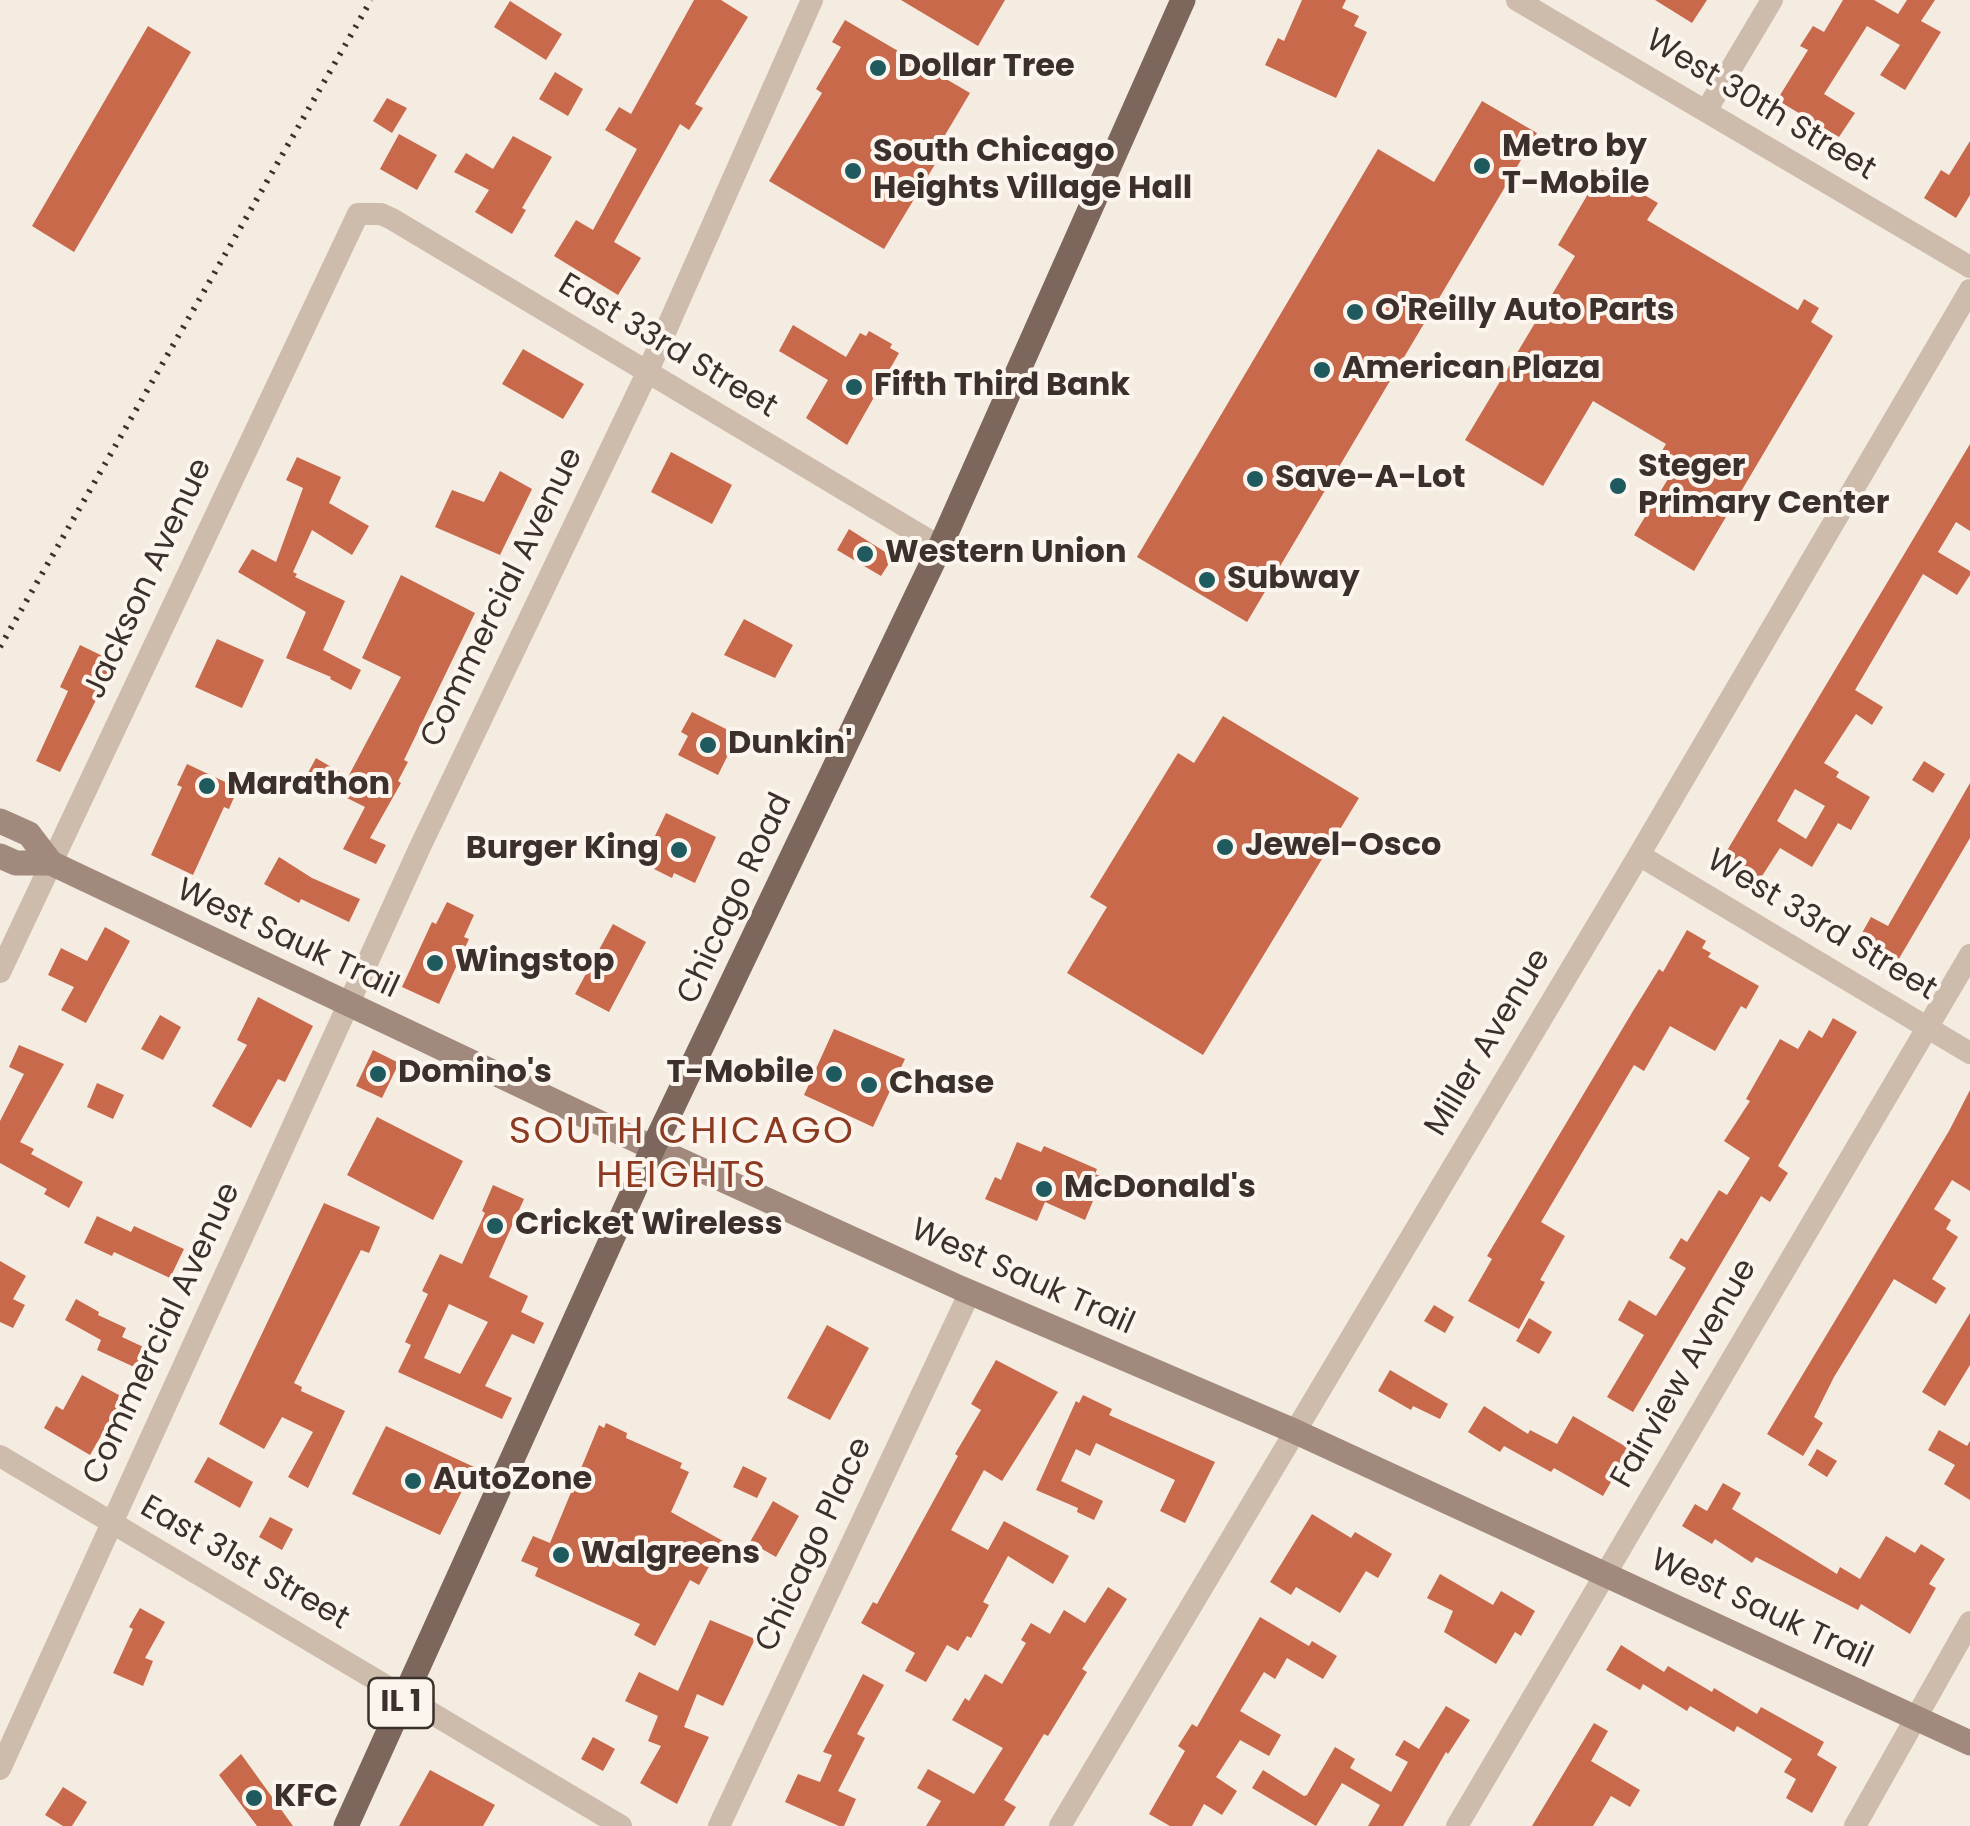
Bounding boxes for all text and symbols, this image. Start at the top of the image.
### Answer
street label: West 30th Street [1638,22,1882,190]
place label: Dollar Tree [898,49,1075,87]
marker: Dollar Tree [867,57,889,79]
place label: Metro by T-Mobile [1502,129,1650,204]
place label: South Chicago Heights Village Hall [873,134,1192,209]
marker: Metro by T-Mobile [1471,155,1493,177]
marker: South Chicago Heights Village Hall [842,160,864,182]
street label: East 33rd Street [551,267,783,427]
place label: O'Reilly Auto Parts [1375,293,1675,331]
marker: O'Reilly Auto Parts [1344,301,1366,323]
place label: American Plaza [1342,351,1600,389]
marker: American Plaza [1311,359,1333,381]
place label: Fifth Third Bank [874,368,1130,406]
marker: Fifth Third Bank [843,376,865,398]
street label: Commercial Avenue [414,442,592,754]
place label: Steger Primary Center [1638,449,1889,524]
street label: Jackson Avenue [76,453,222,705]
place label: Save-A-Lot [1275,460,1465,498]
marker: Save-A-Lot [1244,468,1266,490]
marker: Steger Primary Center [1607,475,1629,497]
place label: Western Union [885,535,1127,573]
marker: Western Union [854,543,876,565]
place label: Subway [1227,561,1360,599]
marker: Subway [1196,569,1218,591]
place label: Dunkin' [728,726,852,764]
marker: Dunkin' [697,734,719,756]
place label: Marathon [227,767,390,805]
marker: Marathon [196,775,218,797]
street label: Chicago Road [670,788,802,1010]
place label: Jewel-Osco [1245,828,1441,866]
place label: Burger King [466,831,659,869]
marker: Jewel-Osco [1214,836,1236,858]
marker: Burger King [668,839,690,861]
street label: West 33rd Street [1699,842,1943,1010]
street label: West Sauk Trail [170,872,404,1008]
street label: Miller Avenue [1418,942,1560,1144]
place label: Wingstop [455,944,614,982]
marker: Wingstop [424,952,446,974]
place label: Domino's [398,1055,552,1093]
place label: T-Mobile [666,1055,814,1093]
marker: Domino's [367,1063,389,1085]
marker: T-Mobile [823,1063,845,1085]
place label: Chase [889,1066,994,1104]
marker: Chase [858,1074,880,1096]
district label: SOUTH CHICAGO HEIGHTS [509,1110,855,1200]
place label: McDonald's [1064,1170,1256,1208]
street label: Commercial Avenue [76,1177,250,1491]
marker: McDonald's [1033,1178,1055,1200]
place label: Cricket Wireless [515,1207,783,1245]
street label: West Sauk Trail [904,1212,1140,1344]
marker: Cricket Wireless [484,1215,506,1237]
street label: Fairview Avenue [1604,1253,1766,1495]
street label: Chicago Place [749,1432,881,1658]
place label: AutoZone [433,1462,592,1500]
marker: AutoZone [402,1470,424,1492]
street label: East 31st Street [133,1489,355,1639]
place label: Walgreens [581,1536,760,1574]
street label: West Sauk Trail [1644,1542,1878,1678]
marker: Walgreens [550,1544,572,1566]
road number: IL 1 [368,1678,434,1728]
place label: KFC [274,1779,338,1817]
marker: KFC [243,1787,265,1809]

